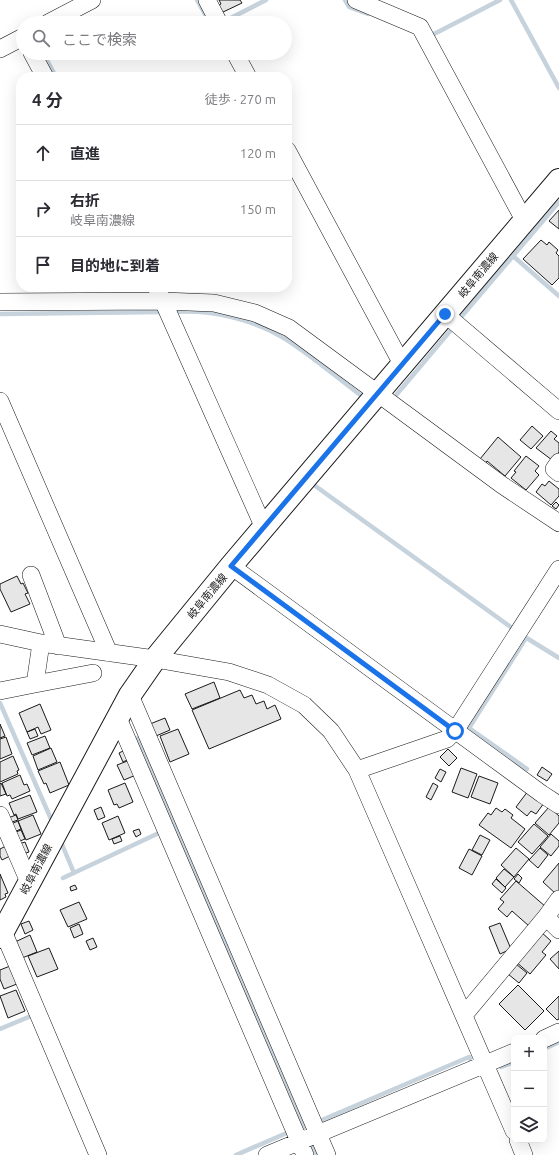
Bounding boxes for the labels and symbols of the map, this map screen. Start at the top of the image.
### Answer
street label: 岐阜南濃線 [456,250,500,300]
route end [436,305,454,323]
street label: 岐阜南濃線 [185,571,229,621]
route start [446,722,464,740]
street label: 岐阜南濃線 [18,842,54,896]

